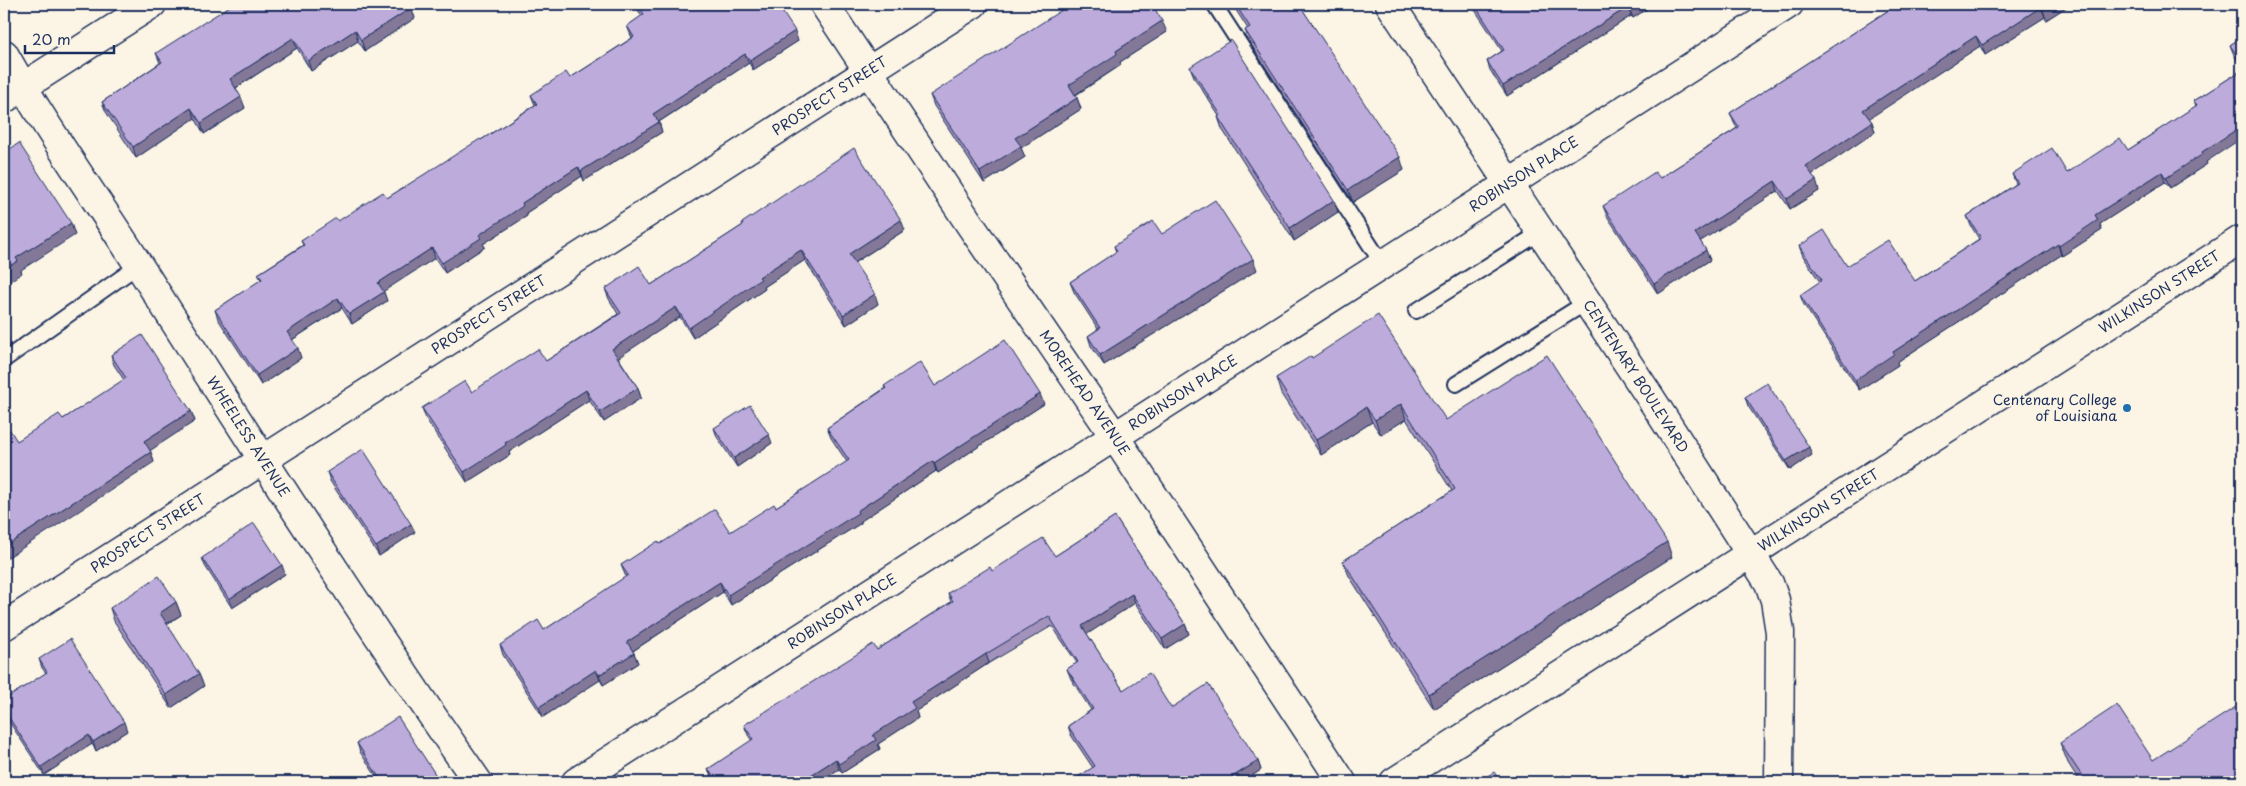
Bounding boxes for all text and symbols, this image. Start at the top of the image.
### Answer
scale bar [25,22,114,54]
text: 20 m [32,27,71,50]
street label: PROSPECT STREET [768,51,891,140]
street label: ROBINSON PLACE [1465,131,1582,217]
street label: WILKINSON STREET [2094,244,2224,338]
street label: PROSPECT STREET [427,269,550,359]
street label: CENTENARY BOULEVARD [1578,295,1694,457]
street label: MOREHEAD AVENUE [1035,326,1135,459]
street label: ROBINSON PLACE [1124,349,1241,435]
street label: WHEELESS AVENUE [202,372,295,501]
place label: Centenary College of Louisiana [1993,389,2117,426]
marker: Centenary College of Louisiana [2121,402,2133,414]
street label: WILKINSON STREET [1753,463,1883,556]
street label: PROSPECT STREET [86,488,210,578]
street label: ROBINSON PLACE [783,568,901,654]

